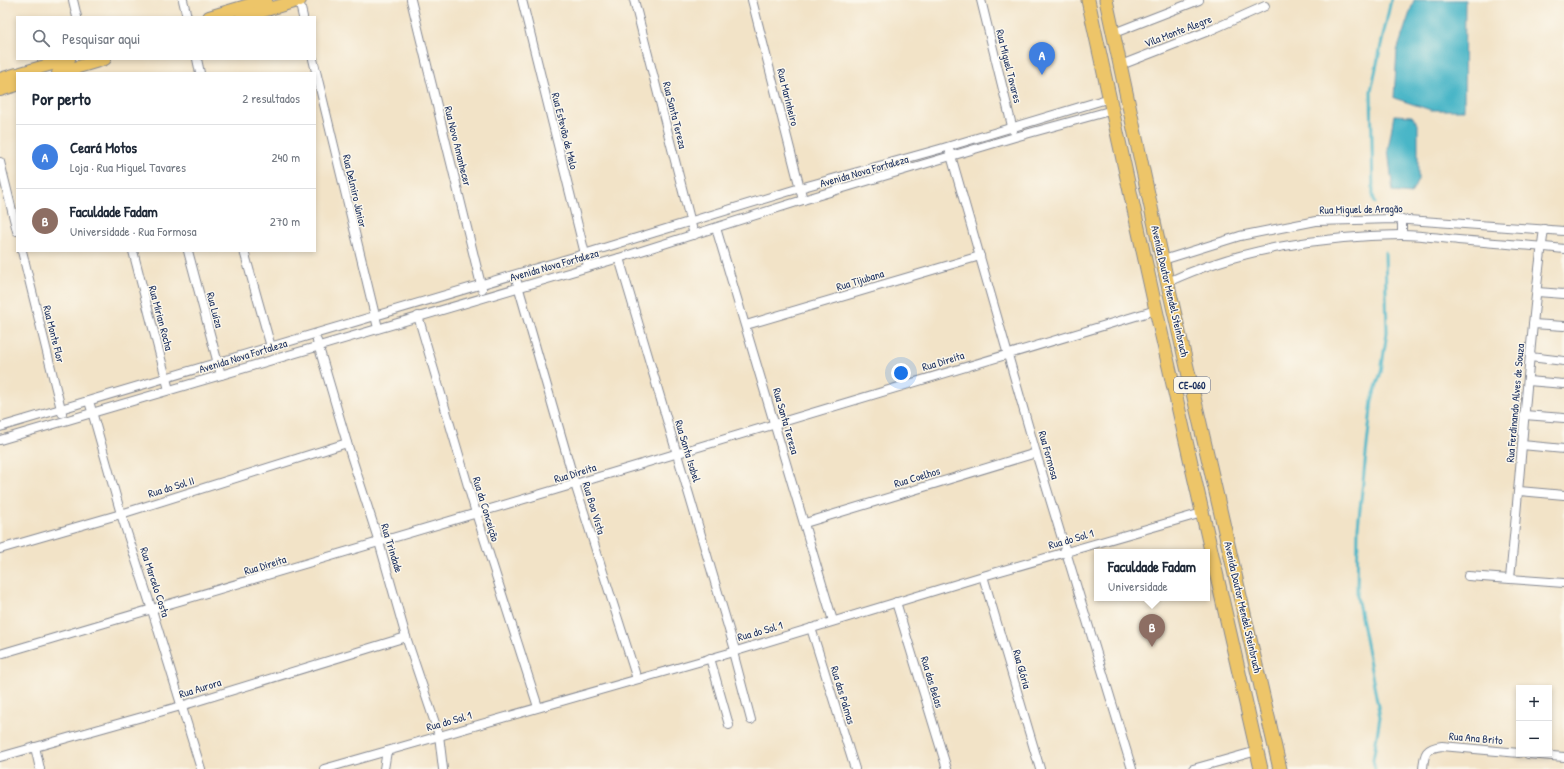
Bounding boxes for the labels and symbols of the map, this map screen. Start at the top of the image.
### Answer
street label: Vila Monte Alegre [1142,11,1214,50]
street label: Rua Miguel Tavares [993,28,1025,104]
pin: A [1029,42,1055,75]
street label: Rua Marinheiro [774,67,802,128]
street label: Rua Santa Tereza [660,80,690,151]
street label: Rua Estevão de Melo [549,91,581,171]
street label: Rua Novo Amanhecer [441,105,475,188]
street label: Avenida Nova Fortaleza [818,151,911,190]
street label: Rua Delmiro Júnior [340,153,370,230]
street label: Rua Miguel de Aragão [1319,201,1403,217]
street label: Avenida Doutor Mendel Steinbruch [1148,224,1192,358]
street label: Avenida Nova Fortaleza [508,245,601,284]
street label: Rua Tijubana [835,266,886,294]
street label: Rua Mirian Rocha [146,284,177,353]
street label: Rua Luíza [204,291,227,330]
street label: Rua Monte Flor [40,304,68,365]
street label: Avenida Nova Fortaleza [197,336,289,376]
street label: Rua Ferdinando Alves de Souza [1503,342,1527,463]
street label: Rua Direita [920,348,966,374]
your location [891,363,911,383]
road number: CE-060 [1174,377,1210,393]
street label: Rua Santa Tereza [770,386,802,456]
street label: Rua Santa Isabel [672,418,704,484]
street label: Rua Formosa [1035,429,1063,481]
street label: Rua Direita [552,460,598,486]
street label: Rua Coelhos [892,463,942,491]
street label: Rua do Sol II [146,473,196,501]
street label: Rua da Conceição [470,475,503,544]
street label: Rua Boa Vista [579,480,609,537]
street label: Rua Trindade [378,522,406,575]
street label: Rua do Sol 1 [1047,526,1095,552]
street label: Avenida Doutor Mendel Steinbruch [1221,540,1265,674]
street label: Rua Marcelo Costa [137,545,173,619]
street label: Rua Direita [242,552,288,578]
pin: B [1139,614,1165,647]
street label: Rua do Sol 1 [736,618,784,644]
street label: Rua Glória [1010,648,1034,691]
street label: Rua das Belas [918,655,946,709]
street label: Rua das Palmas [828,664,858,726]
street label: Rua Aurora [177,675,223,701]
street label: Rua do Sol 1 [425,708,473,734]
street label: Rua Ana Brito [1449,729,1504,747]

